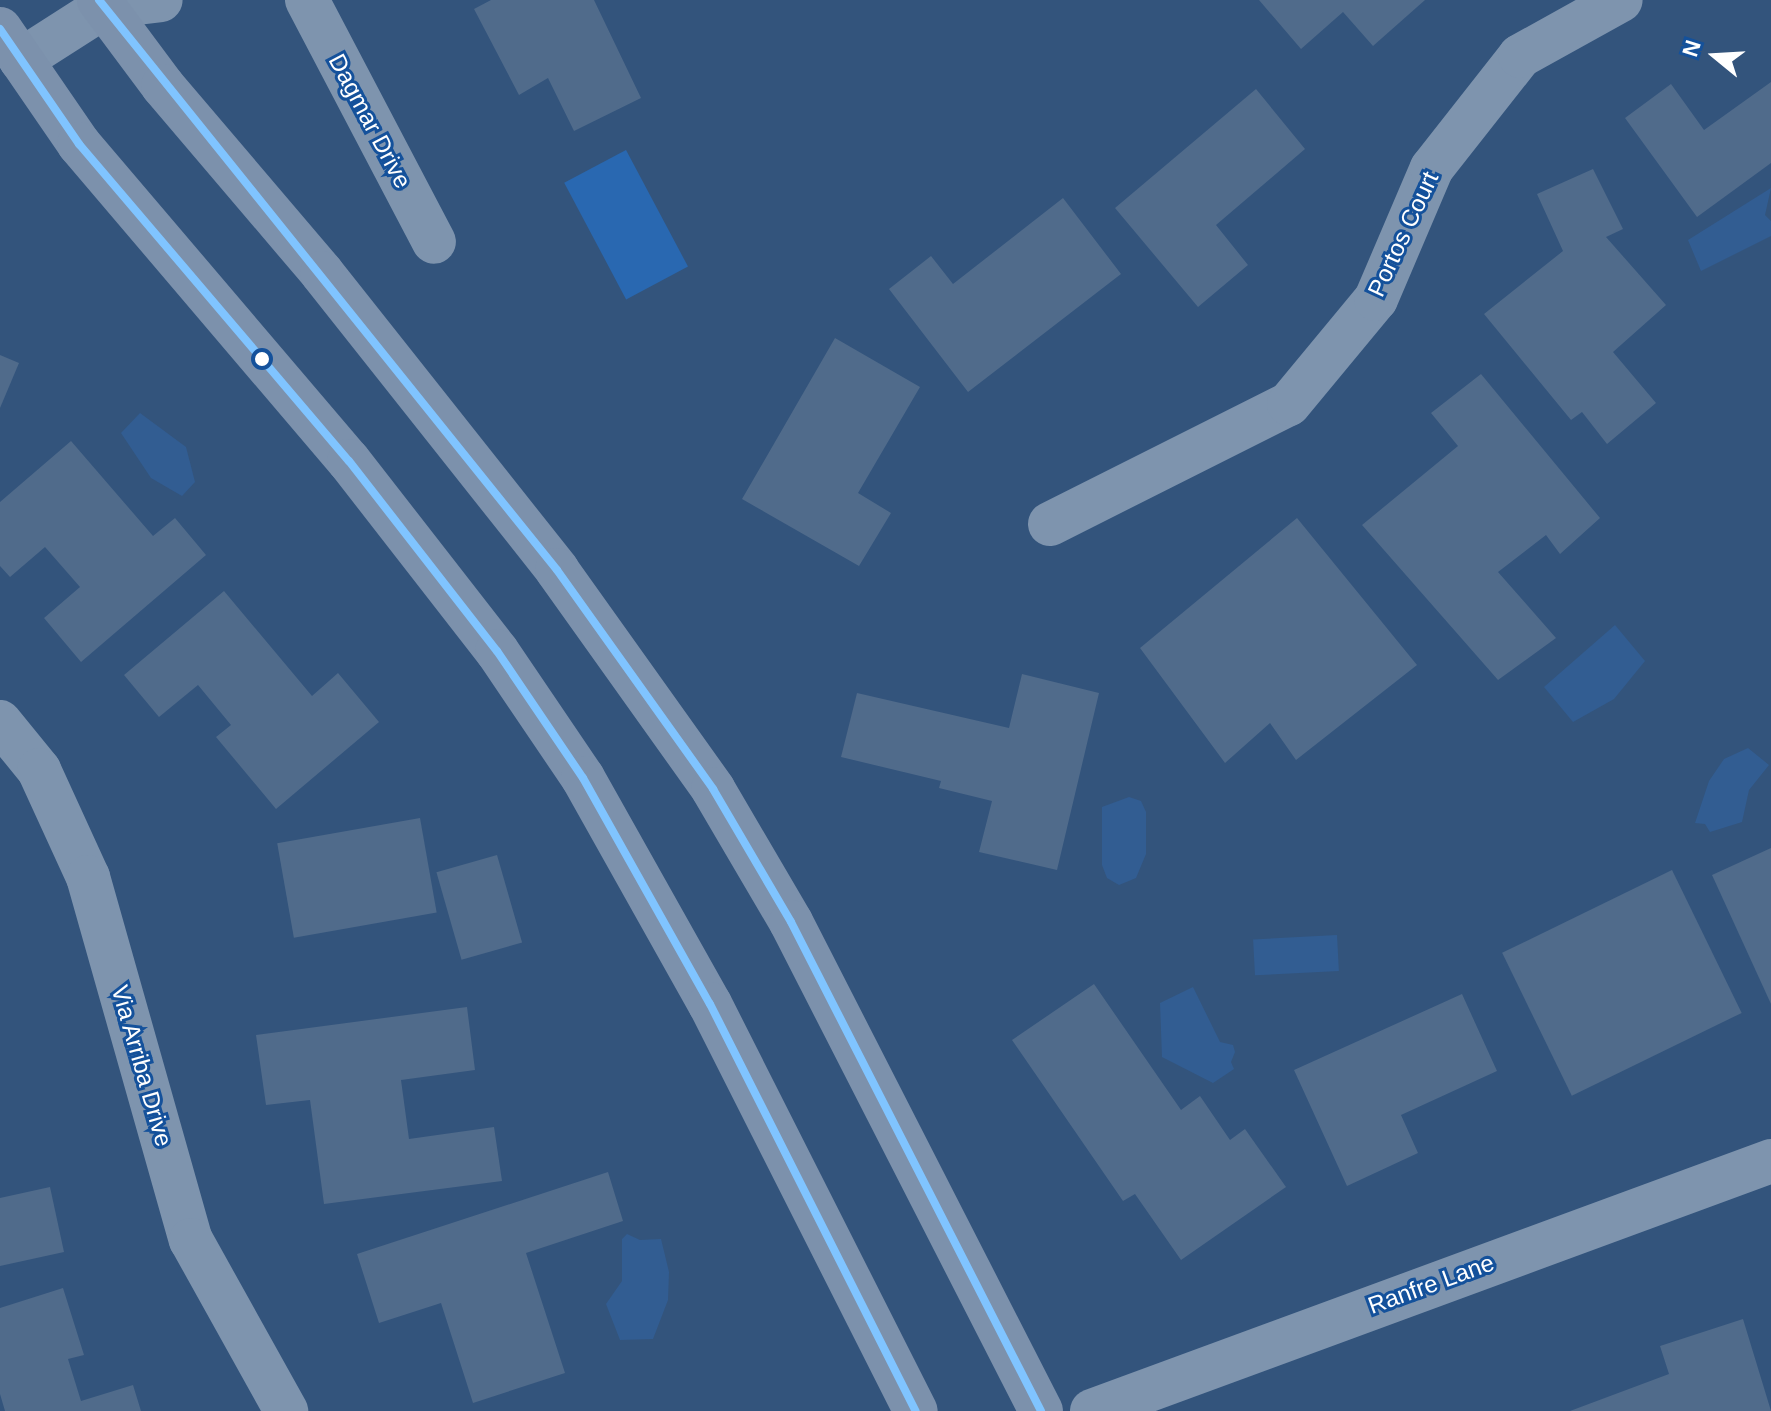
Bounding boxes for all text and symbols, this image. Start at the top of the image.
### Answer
north arrow [1675,16,1755,96]
text: N [1677,37,1706,60]
street label: Dagmar Drive [323,49,417,193]
street label: Portos Court [1361,167,1445,301]
unlabelled marker [254,351,270,367]
street label: Via Arriba Drive [105,981,179,1151]
street label: Ranfre Lane [1364,1248,1498,1320]

